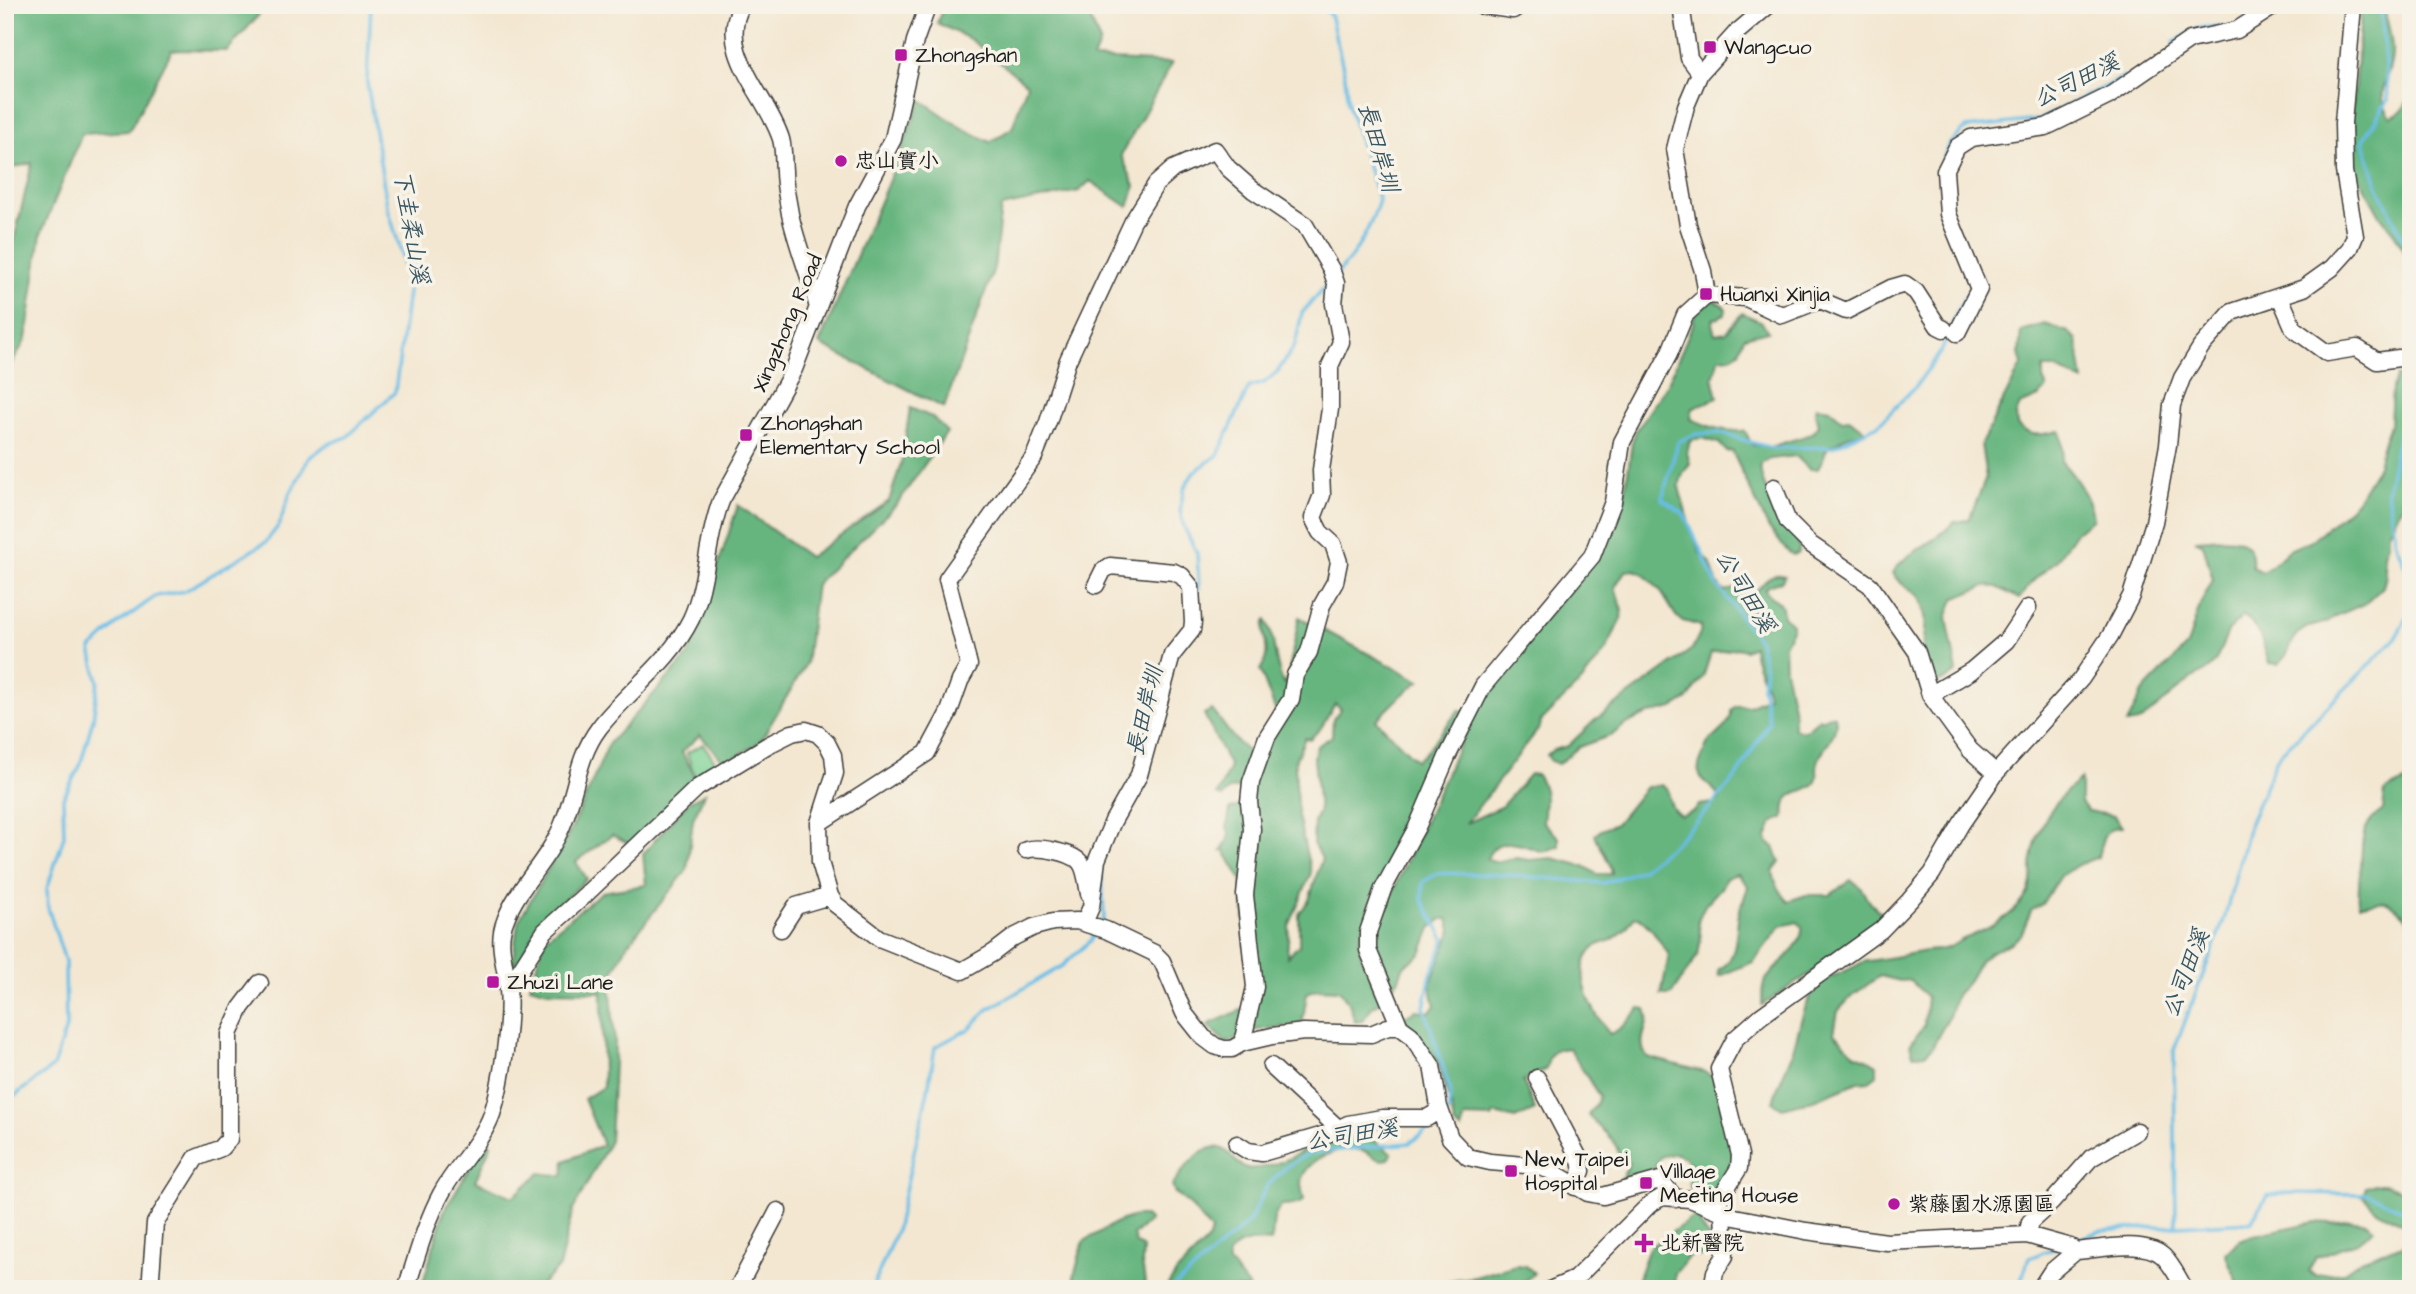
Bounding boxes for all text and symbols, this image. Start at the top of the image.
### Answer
place label: Wangcuo [1724,33,1812,64]
marker: Wangcuo [1702,39,1718,55]
place label: Zhongshan [915,41,1017,72]
water label: 公司田溪 [2028,45,2127,115]
marker: Zhongshan [893,47,909,63]
water label: 長田岸圳 [1350,99,1407,199]
place label: 忠山實小 [855,147,939,176]
marker: 忠山實小 [833,153,849,169]
water label: 下圭柔山溪 [385,168,437,289]
street label: Xingzhong Road [745,249,832,398]
place label: Huanxi Xinjia [1720,280,1830,309]
marker: Huanxi Xinjia [1698,286,1714,302]
place label: Zhongshan Elementary School [760,409,940,464]
marker: Zhongshan Elementary School [738,427,754,443]
water label: 公司田溪 [1708,544,1784,641]
water label: 長田岸圳 [1119,660,1172,760]
water label: 公司田溪 [2155,923,2218,1022]
place label: Zhuzi Lane [507,968,614,997]
marker: Zhuzi Lane [485,974,501,990]
water label: 公司田溪 [1304,1112,1402,1158]
place label: New Taipei Hospital [1525,1145,1628,1199]
place label: Village Meeting House [1660,1157,1799,1212]
marker: New Taipei Hospital [1503,1163,1519,1179]
marker: Village Meeting House [1638,1175,1654,1191]
place label: 紫藤園水源園區 [1908,1190,2055,1219]
marker: 紫藤園水源園區 [1886,1196,1902,1212]
place label: 北新醫院 [1660,1229,1744,1258]
marker: 北新醫院 [1634,1233,1654,1253]

